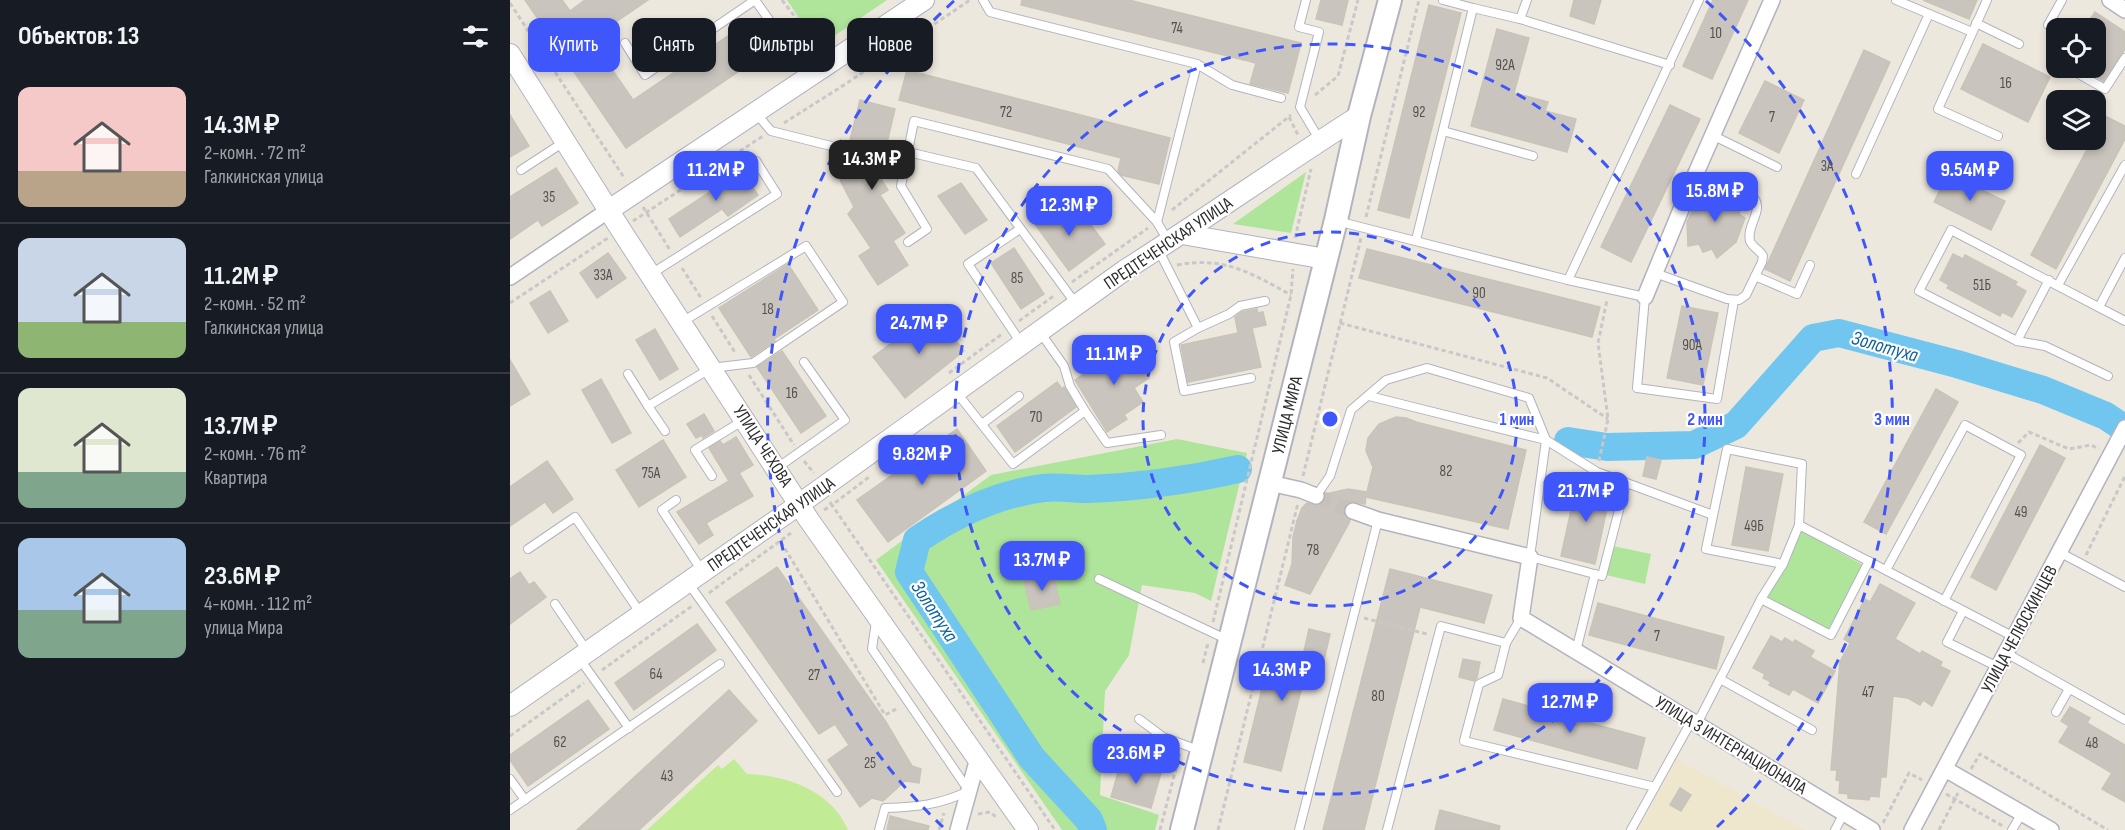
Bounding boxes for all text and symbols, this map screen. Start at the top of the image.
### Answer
chip: Купить [528,18,620,72]
chip: Снять [632,18,716,72]
chip: Фильтры [728,18,835,72]
chip: Новое [847,18,933,72]
map controls [2046,18,2106,150]
button: locate [2046,18,2106,78]
house number: 74 [1171,19,1183,38]
icon: filters [459,20,492,53]
text: Объектов: 13 [18,21,139,52]
house number: 10 [1710,24,1722,43]
house number: 92А [1495,56,1515,75]
house number: 16 [2000,74,2012,93]
button: layers [2046,90,2106,150]
house number: 72 [1000,103,1012,122]
house number: 92 [1413,103,1425,122]
house number: 7 [1769,108,1775,127]
text: 14.3M ₽ [204,110,280,141]
icon: home [66,111,138,183]
pin: 14.3M ₽ [817,140,927,191]
text: 2-комн. · 72 m² [204,141,306,165]
text: 14.3M ₽ [843,147,901,171]
pin: 11.2M ₽ [661,151,771,202]
pin: 9.54M ₽ [1915,151,2025,202]
house number: 3А [1821,157,1834,176]
text: 11.2M ₽ [687,158,745,182]
text: 9.54M ₽ [1940,158,2000,182]
text: Галкинская улица [204,165,324,189]
pin: 15.8M ₽ [1660,172,1770,223]
text: 15.8M ₽ [1686,179,1744,203]
pin: 12.3M ₽ [1014,186,1124,237]
house number: 35 [543,188,555,207]
street label: ПРЕДТЕЧЕНСКАЯ УЛИЦА [1100,192,1237,294]
text: 12.3M ₽ [1040,193,1098,217]
text: 11.2M ₽ [204,261,278,292]
icon: home [66,262,138,334]
house number: 33А [593,266,613,285]
house number: 85 [1011,269,1023,288]
house number: 51Б [1973,276,1991,295]
house number: 90 [1472,284,1486,303]
text: 2-комн. · 52 m² [204,292,306,316]
house number: 18 [762,300,774,319]
pin: 24.7M ₽ [864,304,974,355]
text: 24.7M ₽ [890,311,948,335]
text: Галкинская улица [204,316,324,340]
water label: Золотуха [1849,326,1921,368]
pin: 11.1M ₽ [1059,335,1169,386]
house number: 90А [1682,336,1702,355]
text: 11.1M ₽ [1086,342,1142,366]
street label: УЛИЦА МИРА [1268,374,1307,456]
house number: 16 [786,384,798,403]
street label: УЛИЦА ЧЕХОВА [728,402,797,491]
house number: 70 [1030,408,1042,427]
centre of rings [1320,409,1340,429]
text: 1 мин [1500,409,1535,430]
text: 2 мин [1687,409,1723,430]
text: 3 мин [1874,409,1910,430]
text: 13.7M ₽ [204,411,278,442]
icon: home [66,412,138,484]
pin: 9.82M ₽ [867,435,977,486]
text: 2-комн. · 76 m² [204,442,306,466]
text: 9.82M ₽ [892,442,952,466]
house number: 82 [1440,462,1452,481]
house number: 75А [642,464,661,483]
text: Квартира [204,466,268,490]
street label: ПРЕДТЕЧЕНСКАЯ УЛИЦА [704,472,839,576]
pin: 21.7M ₽ [1531,472,1641,523]
text: 21.7M ₽ [1557,479,1615,503]
house number: 49 [2015,503,2027,522]
house number: 49Б [1744,517,1764,536]
pin: 13.7M ₽ [987,541,1097,592]
house number: 78 [1307,541,1319,560]
text: 13.7M ₽ [1014,548,1070,572]
text: 23.6M ₽ [204,561,280,592]
icon: home [66,562,138,634]
street label: УЛИЦА ЧЕЛЮСКИНЦЕВ [1977,562,2062,697]
water label: Золотуха [906,576,963,647]
text: 4-комн. · 112 m² [204,592,312,616]
text: улица Мира [204,616,283,640]
house number: 7 [1654,627,1660,646]
pin: 14.3M ₽ [1227,651,1337,702]
text: 14.3M ₽ [1253,658,1311,682]
house number: 64 [649,665,663,684]
house number: 27 [808,666,820,685]
pin: 12.7M ₽ [1515,683,1625,734]
house number: 47 [1862,683,1874,702]
house number: 80 [1371,687,1385,706]
text: 12.7M ₽ [1542,690,1598,714]
street label: УЛИЦА 3 ИНТЕРНАЦИОНАЛА [1651,692,1811,799]
house number: 62 [554,733,566,752]
pin: 23.6M ₽ [1081,734,1191,785]
house number: 48 [2086,734,2098,753]
text: 23.6M ₽ [1107,741,1165,765]
house number: 25 [864,754,876,773]
house number: 43 [661,767,673,786]

